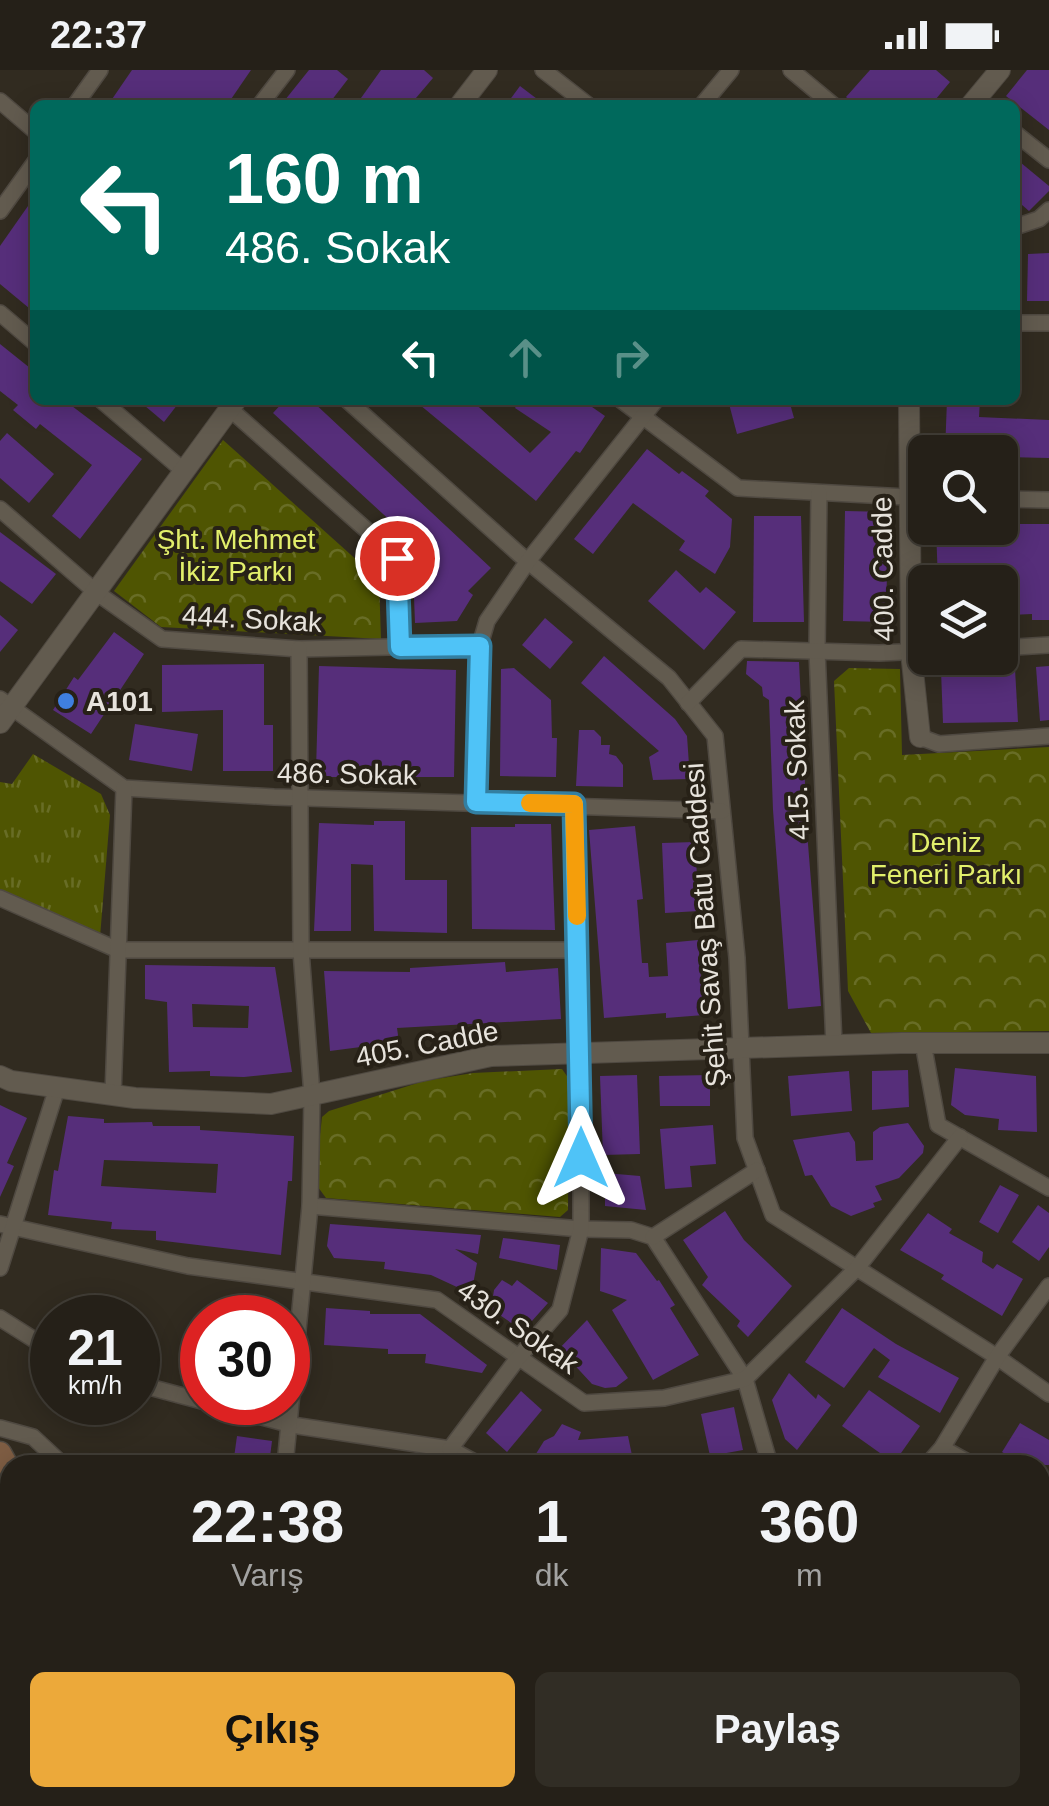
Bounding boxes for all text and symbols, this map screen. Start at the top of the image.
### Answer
text: 22:37 [50,14,147,56]
icon: left [60,140,190,270]
text: 160 m [225,140,423,218]
text: 486. Sokak [225,222,450,273]
icon: left [393,330,448,385]
icon: ahead [498,330,553,385]
icon: right [603,330,658,385]
map controls [908,435,1018,675]
button: search [908,435,1018,545]
street label: 400. Cadde [866,496,900,642]
pin [355,516,440,601]
park label: Şht. Mehmet İkiz Parkı [157,524,316,587]
icon: arrive [370,531,425,586]
button: layers [908,565,1018,675]
street label: 444. Sokak [181,600,324,638]
place label: A101 [86,686,153,717]
marker: A101 [55,690,77,712]
street label: 415. Sokak [779,698,815,841]
street label: 486. Sokak [277,757,418,791]
street label: Şehit Savaş Batu Caddesi [678,762,732,1088]
park label: Deniz Feneri Parkı [870,827,1022,890]
street label: 405. Cadde [353,1015,501,1073]
position arrow [529,1106,633,1210]
street label: 430. Sokak [452,1274,585,1380]
speed limit sign: 30 [180,1295,310,1425]
text: 21 [67,1320,123,1376]
text: km/h [68,1371,122,1399]
text: 22:38 [191,1488,344,1555]
text: 1 [535,1488,568,1555]
text: 360 [759,1488,859,1555]
text: Varış [231,1557,304,1593]
text: dk [535,1557,569,1593]
text: m [796,1557,823,1593]
button: Çıkış [30,1672,515,1787]
button: Paylaş [535,1672,1020,1787]

